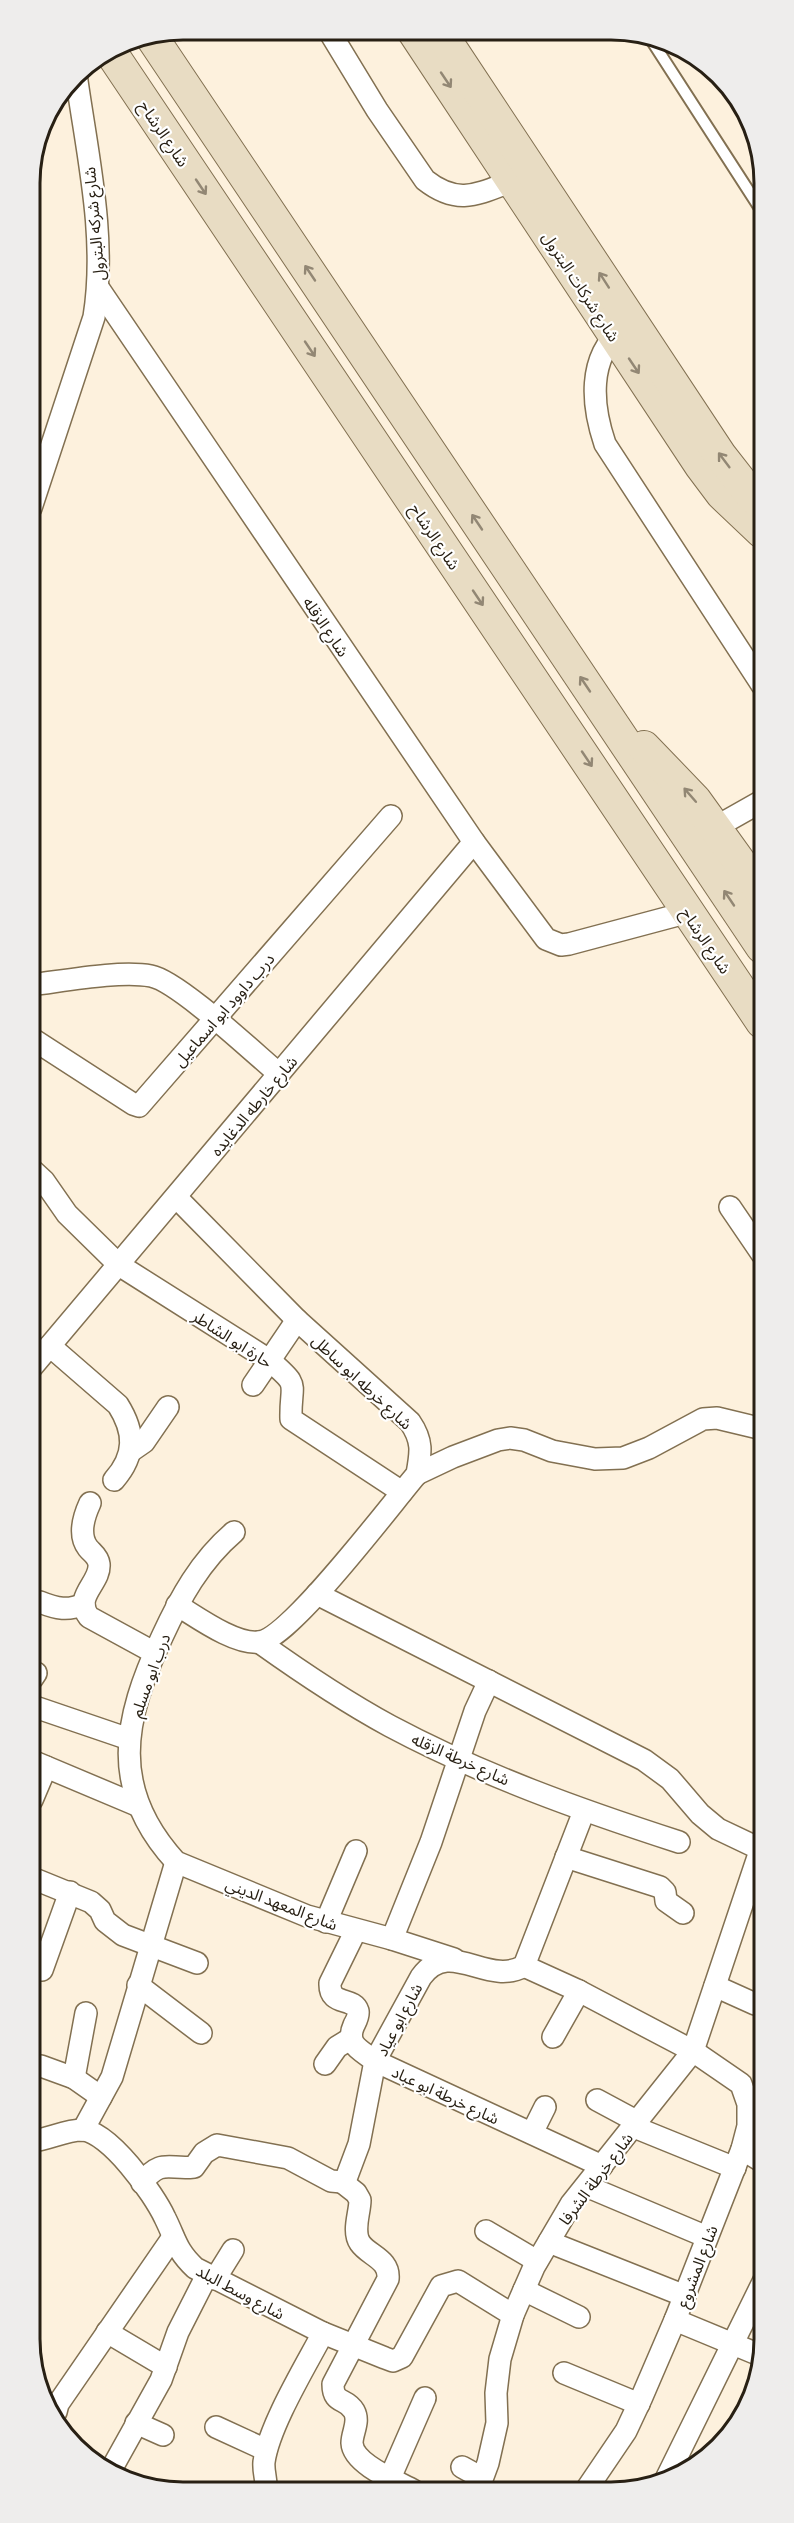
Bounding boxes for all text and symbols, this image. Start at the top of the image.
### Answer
one-way arrow [440,72,452,88]
street label: شارع الرشاح [132,95,196,172]
street label: شارع شركه البترول [76,166,112,282]
one-way arrow [196,178,208,195]
street label: شارع شركات البترول [536,226,627,347]
one-way arrow [304,265,316,282]
one-way arrow [598,272,610,289]
one-way arrow [304,340,316,357]
one-way arrow [628,357,640,374]
one-way arrow [717,452,730,468]
street label: شارع الرشاح [403,498,467,575]
one-way arrow [471,514,483,531]
one-way arrow [471,589,484,606]
street label: شارع الزقله [296,591,356,662]
one-way arrow [579,676,591,693]
one-way arrow [580,751,593,768]
one-way arrow [684,787,697,803]
one-way arrow [723,890,735,907]
street label: شارع الرشاح [674,902,738,979]
street label: درب داوود ابو اسماعيل [167,947,279,1071]
street label: شارع خارطه الدغايده [204,1050,304,1162]
street label: حارة ابو الشاطر [187,1303,278,1373]
street label: شارع خرطه ابو ساطل [306,1328,419,1436]
street label: درب ابو مسلم [123,1630,177,1721]
street label: شارع خرطة الزقله [407,1726,514,1792]
street label: شارع المعهد الديني [222,1871,342,1937]
street label: شارع ابو عياد [369,1978,429,2061]
street label: شارع خرطة ابو عباد [387,2059,504,2131]
street label: شارع خرطة الشرفا [552,2127,639,2231]
street label: شارع المشروع [669,2221,725,2312]
street label: شارع وسط البلد [191,2258,290,2326]

